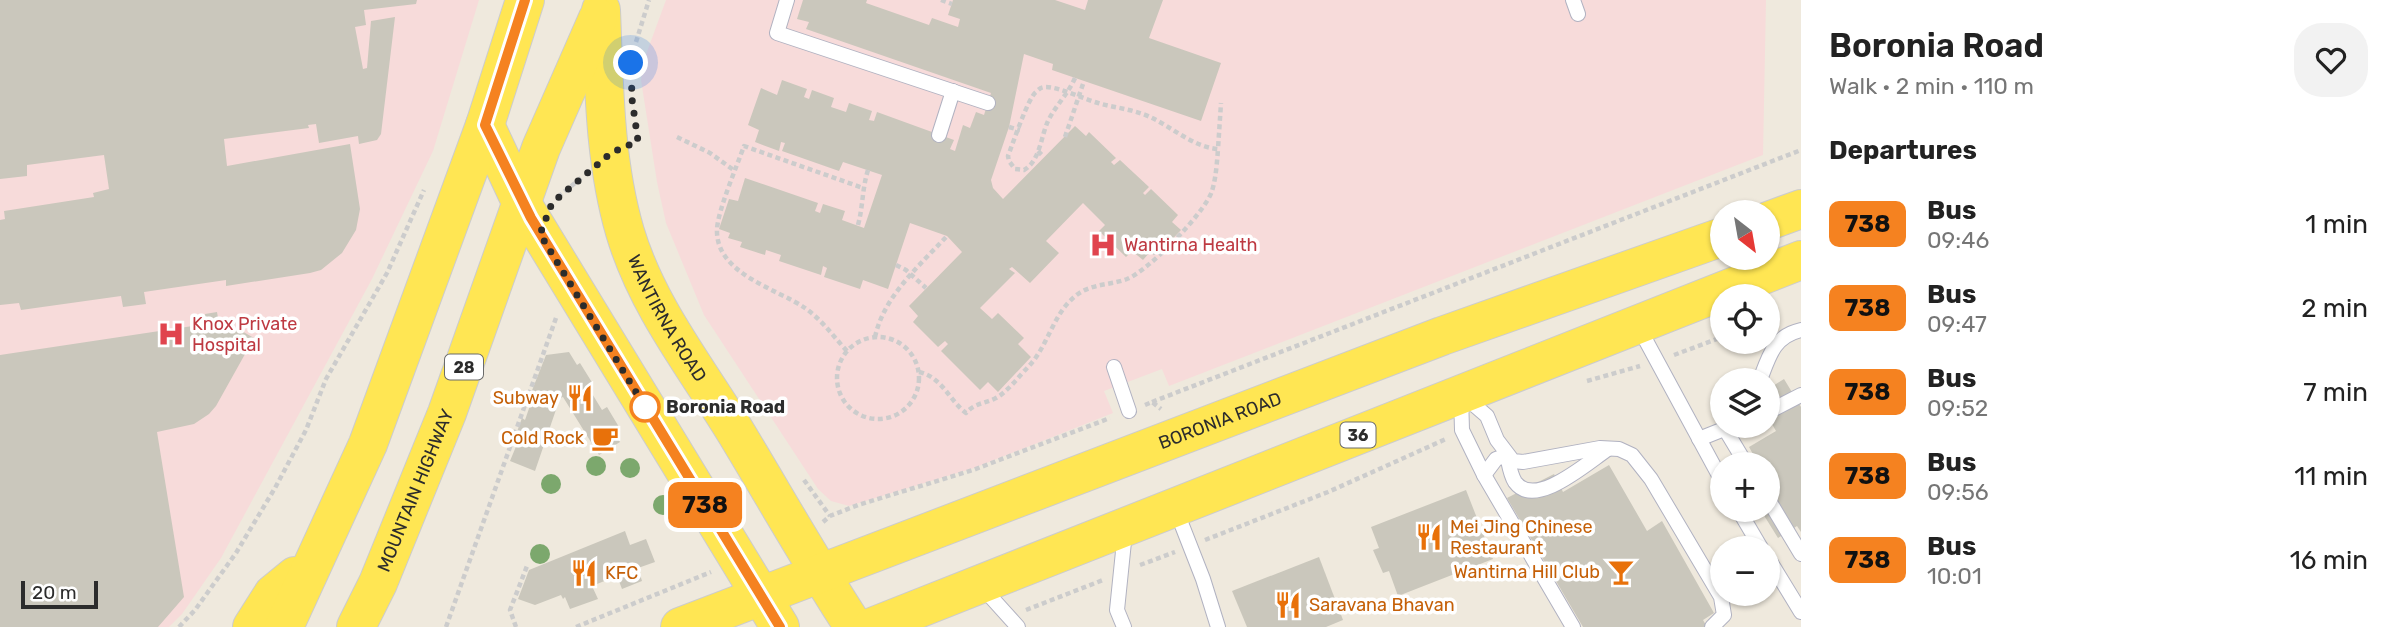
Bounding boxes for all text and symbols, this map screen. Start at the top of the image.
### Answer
button: heart [2294,23,2368,97]
text: Boronia Road [1829,26,2044,65]
your location [613,45,648,80]
text: Walk · 2 min · 110 m [1829,72,2034,100]
text: Departures [1829,135,1977,166]
text: Bus [1927,195,1976,226]
north arrow [1710,200,1780,270]
map controls [1710,200,1780,606]
text: 1 min [2305,209,2368,240]
text: 738 [1845,210,1890,238]
text: 09:46 [1927,226,1989,254]
hospital icon: Wantirna Health [1088,230,1118,260]
place label: Wantirna Health [1124,234,1257,256]
street label: WANTIRNA ROAD [623,251,711,386]
text: Bus [1927,279,1976,310]
button: locate [1710,284,1780,354]
text: 2 min [2301,293,2368,324]
text: 738 [1845,294,1890,322]
text: 09:47 [1927,310,1987,338]
place label: Knox Private Hospital [192,313,297,356]
hospital icon: Knox Private Hospital [156,319,186,349]
road number: 28 [445,354,483,380]
text: Bus [1927,363,1976,394]
button: layers [1710,368,1780,438]
text: 7 min [2303,377,2368,408]
text: 738 [1845,378,1890,406]
restaurant icon: Subway [565,383,595,413]
place label: Subway [493,387,559,409]
street label: BORONIA ROAD [1155,387,1285,454]
marker: Boronia Road [630,392,660,422]
text: 09:52 [1927,394,1988,422]
place label: Boronia Road [666,396,785,418]
street label: MOUNTAIN HIGHWAY [373,405,459,575]
road number: 36 [1340,422,1376,448]
cafe icon: Cold Rock [590,423,620,453]
place label: Cold Rock [501,427,585,449]
text: Bus [1927,447,1976,478]
button: + [1710,452,1780,522]
text: 11 min [2294,461,2368,492]
text: 738 [1845,462,1890,490]
text: 09:56 [1927,478,1989,506]
line badge: 738 [665,482,745,528]
text: 738 [682,491,728,519]
place label: Mei Jing Chinese Restaurant [1450,516,1593,559]
restaurant icon: Mei Jing Chinese Restaurant [1414,522,1444,552]
text: Bus [1927,531,1976,562]
button: − [1710,536,1780,606]
text: 16 min [2290,545,2368,576]
text: 738 [1845,546,1890,574]
bar icon: Wantirna Hill Club [1606,557,1636,587]
restaurant icon: KFC [569,558,599,588]
place label: Wantirna Hill Club [1454,561,1600,583]
place label: KFC [605,562,638,584]
text: 10:01 [1927,562,1982,590]
scale bar [21,578,98,610]
text: 20 m [32,581,77,604]
restaurant icon: Saravana Bhavan [1273,590,1303,620]
place label: Saravana Bhavan [1309,594,1455,616]

